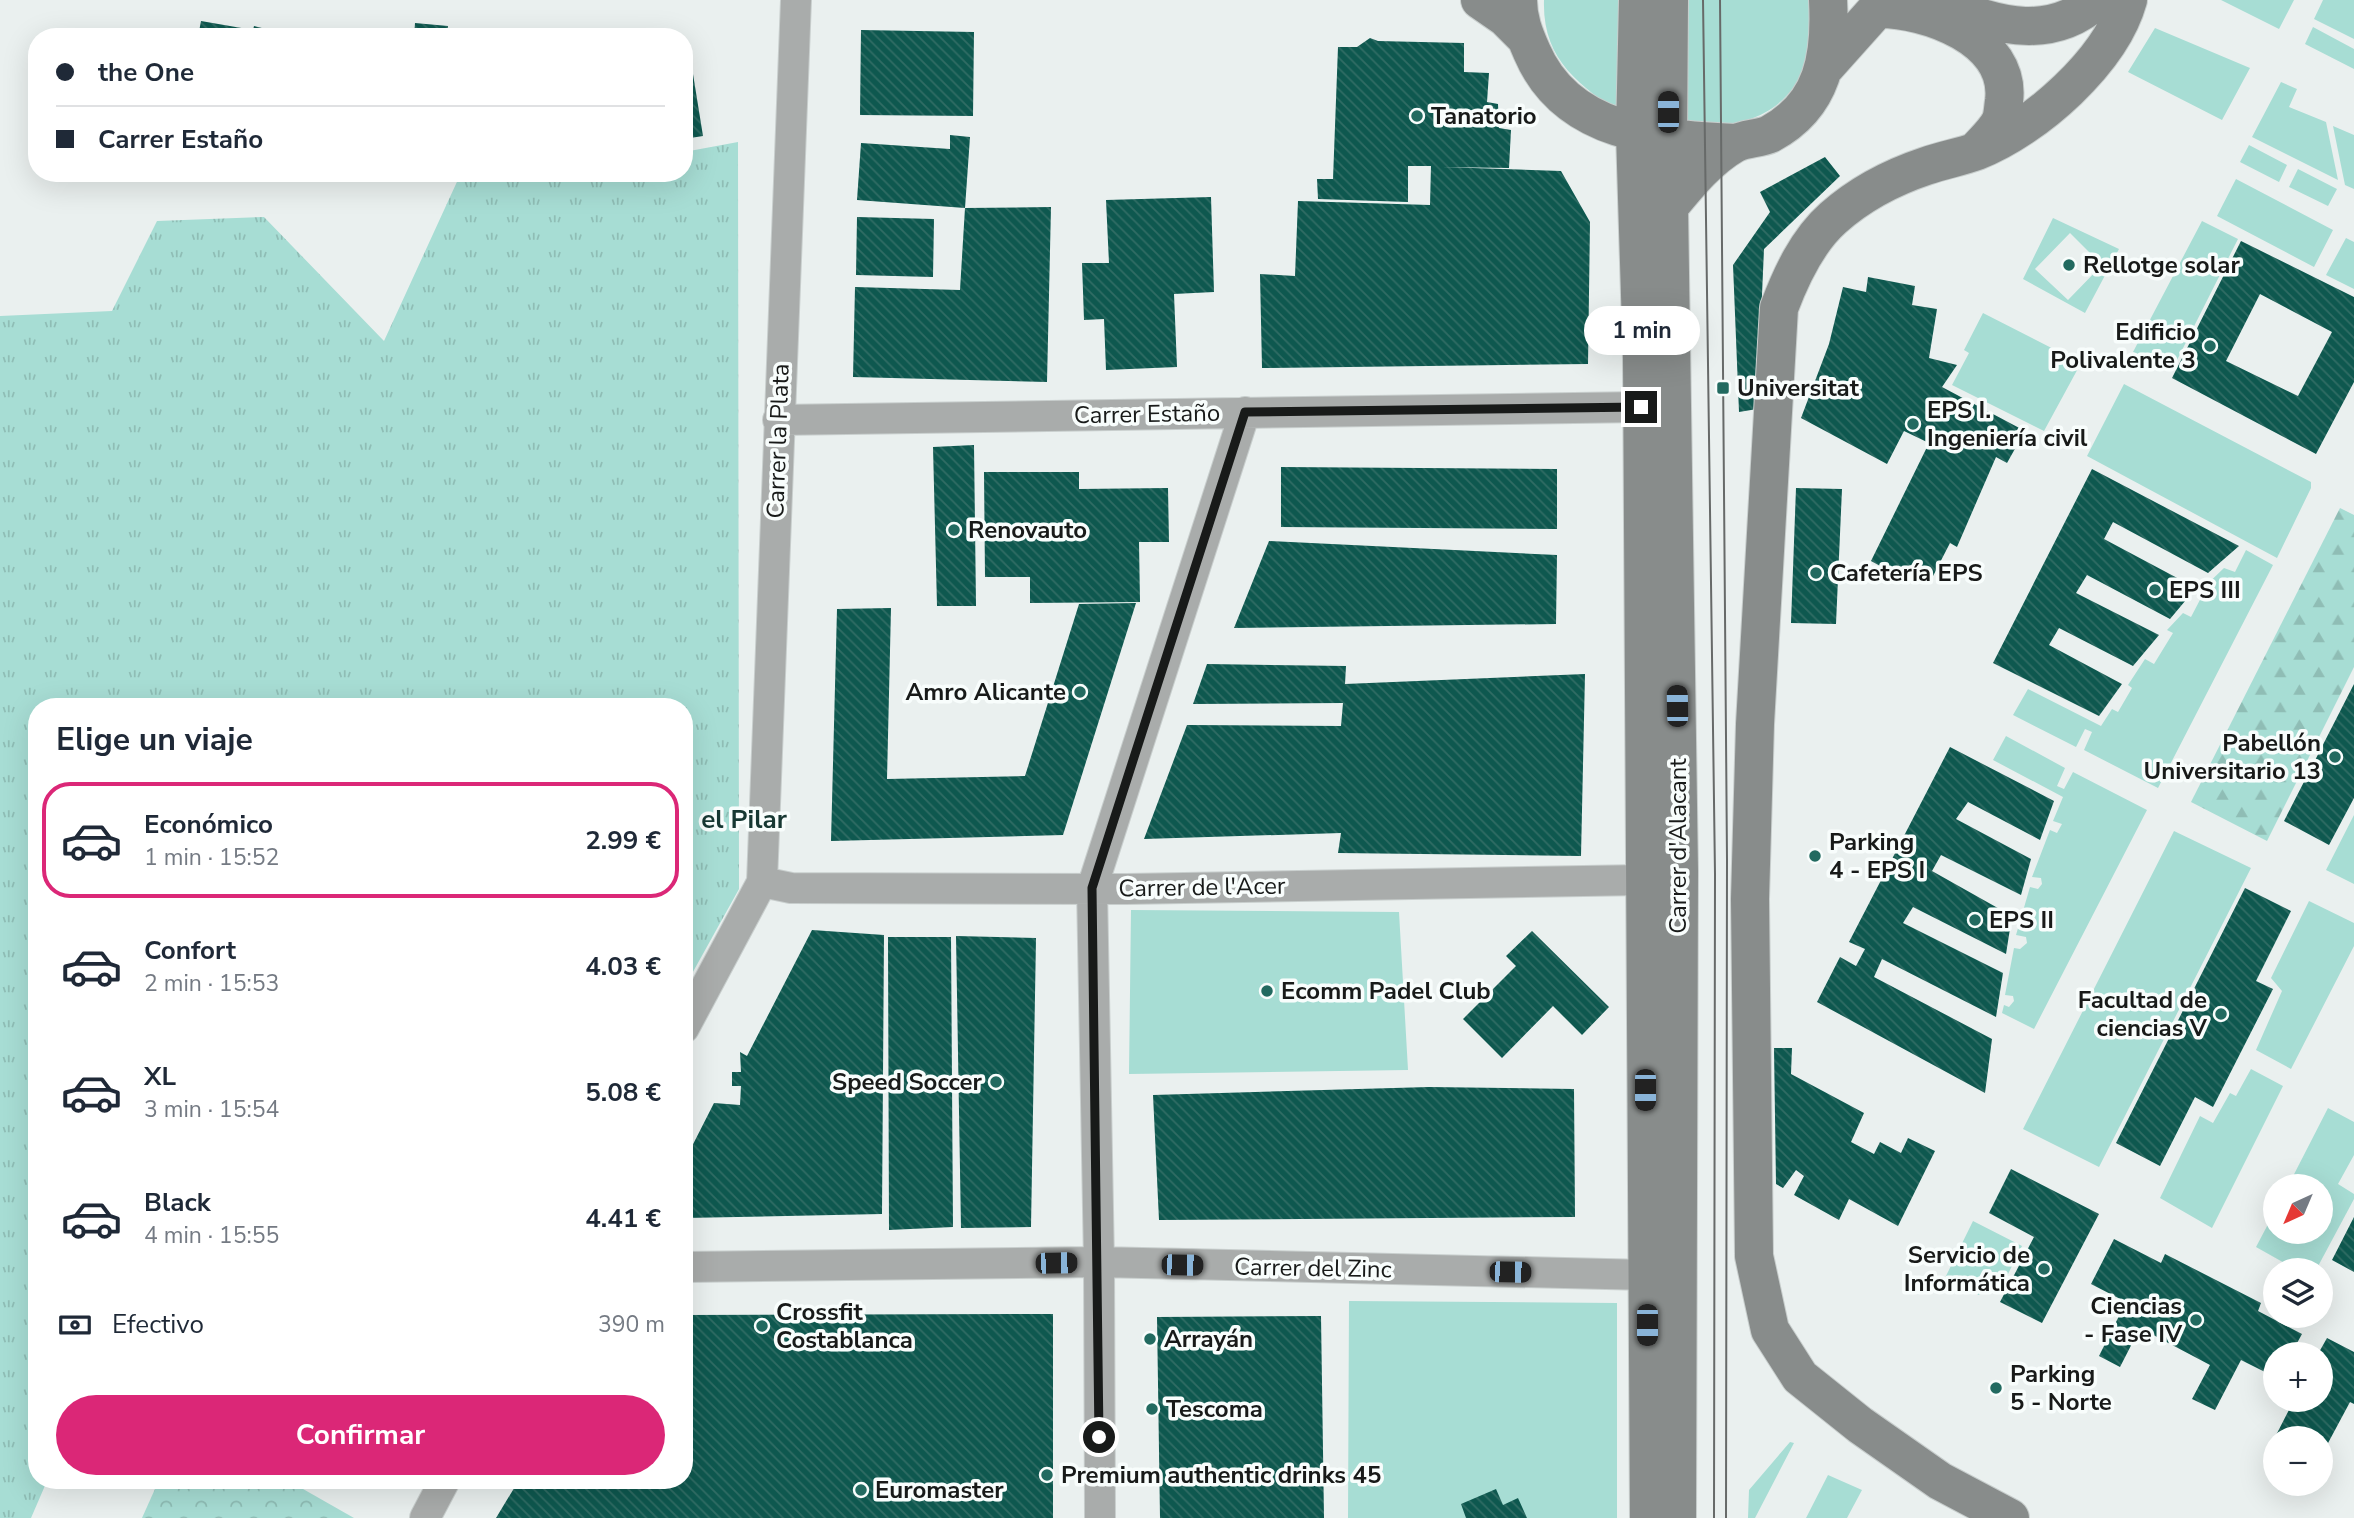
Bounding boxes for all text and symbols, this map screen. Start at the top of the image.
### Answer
text: the One [98,55,194,90]
car [1658,91,1679,133]
place label: Tanatorio [1431,100,1537,132]
marker: Tanatorio [1409,108,1425,124]
text: Carrer Estaño [98,122,263,157]
place label: Rellotge solar [2083,249,2240,281]
marker: Rellotge solar [2061,257,2077,273]
callout: 1 min [1583,306,1699,354]
text: 1 min [1612,315,1672,346]
place label: Edificio Polivalente 3 [2050,316,2196,376]
marker: Edificio Polivalente 3 [2202,338,2218,354]
street label: Carrer la Plata [759,363,797,519]
place label: Universitat [1737,372,1860,404]
marker: Universitat [1715,380,1731,396]
route end [1625,391,1657,423]
place label: EPS I. Ingeniería civil [1927,394,2088,454]
street label: Carrer Estaño [1074,397,1220,431]
marker: EPS I. Ingeniería civil [1905,416,1921,432]
place label: Renovauto [968,514,1087,546]
marker: Renovauto [946,522,962,538]
place label: Cafetería EPS [1830,557,1983,589]
marker: Cafetería EPS [1808,565,1824,581]
place label: EPS III [2169,574,2241,606]
marker: EPS III [2147,582,2163,598]
place label: Amro Alicante [905,676,1066,708]
marker: Amro Alicante [1072,684,1088,700]
car [1667,685,1688,727]
text: Elige un viaje [56,718,253,761]
place label: Pabellón Universitario 13 [2144,727,2321,787]
marker: Pabellón Universitario 13 [2327,749,2343,765]
street label: Carrer d'Alacant [1662,758,1694,934]
district label: el Pilar [701,802,788,837]
text: Económico [144,807,273,842]
icon: car [60,809,123,872]
text: 2.99 € [585,823,661,858]
place label: Parking 4 - EPS I [1829,826,1925,886]
text: 1 min · 15:52 [144,842,279,873]
marker: Parking 4 - EPS I [1807,848,1823,864]
street label: Carrer de l'Acer [1118,870,1286,904]
place label: EPS II [1989,904,2054,936]
marker: EPS II [1967,912,1983,928]
text: Confort [144,933,236,968]
icon: car [60,935,123,998]
text: 4.03 € [585,949,661,984]
text: 2 min · 15:53 [144,968,279,999]
place label: Ecomm Padel Club [1281,975,1491,1007]
marker: Ecomm Padel Club [1259,983,1275,999]
place label: Facultad de ciencias V [2078,984,2208,1044]
marker: Facultad de ciencias V [2213,1006,2229,1022]
text: XL [144,1059,176,1094]
icon: car [60,1061,123,1124]
place label: Speed Soccer [832,1066,983,1098]
car [1635,1069,1656,1111]
marker: Speed Soccer [988,1074,1004,1090]
text: 5.08 € [585,1075,661,1110]
text: 3 min · 15:54 [144,1094,279,1125]
north arrow [2263,1174,2333,1244]
map controls [2263,1174,2333,1496]
text: Black [144,1185,211,1220]
icon: car [60,1187,123,1250]
text: 4.41 € [585,1201,661,1236]
text: 4 min · 15:55 [144,1220,279,1251]
place label: Servicio de Informática [1904,1239,2030,1299]
street label: Carrer del Zinc [1234,1251,1392,1285]
car [1035,1252,1078,1274]
car [1161,1254,1204,1276]
button: layers [2263,1258,2333,1328]
car [1489,1261,1532,1283]
marker: Servicio de Informática [2036,1261,2052,1277]
place label: Ciencias - Fase IV [2084,1290,2183,1350]
place label: Crossfit Costablanca [776,1296,913,1356]
car [1637,1304,1658,1346]
icon: cash [56,1306,94,1344]
text: Efectivo [112,1307,204,1342]
text: 390 m [598,1309,665,1340]
marker: Ciencias - Fase IV [2188,1312,2204,1328]
marker: Crossfit Costablanca [754,1318,770,1334]
place label: Arrayán [1164,1323,1253,1355]
marker: Arrayán [1142,1331,1158,1347]
button: + [2263,1342,2333,1412]
place label: Parking 5 - Norte [2010,1358,2112,1418]
marker: Parking 5 - Norte [1988,1380,2004,1396]
place label: Tescoma [1166,1393,1263,1425]
button: Confirmar [56,1395,665,1475]
marker: Tescoma [1144,1401,1160,1417]
route start [1083,1421,1115,1453]
button: − [2263,1426,2333,1496]
place label: Premium authentic drinks 45 [1061,1459,1381,1491]
marker: Premium authentic drinks 45 [1039,1467,1055,1483]
place label: Euromaster [875,1474,1004,1506]
marker: Euromaster [853,1482,869,1498]

